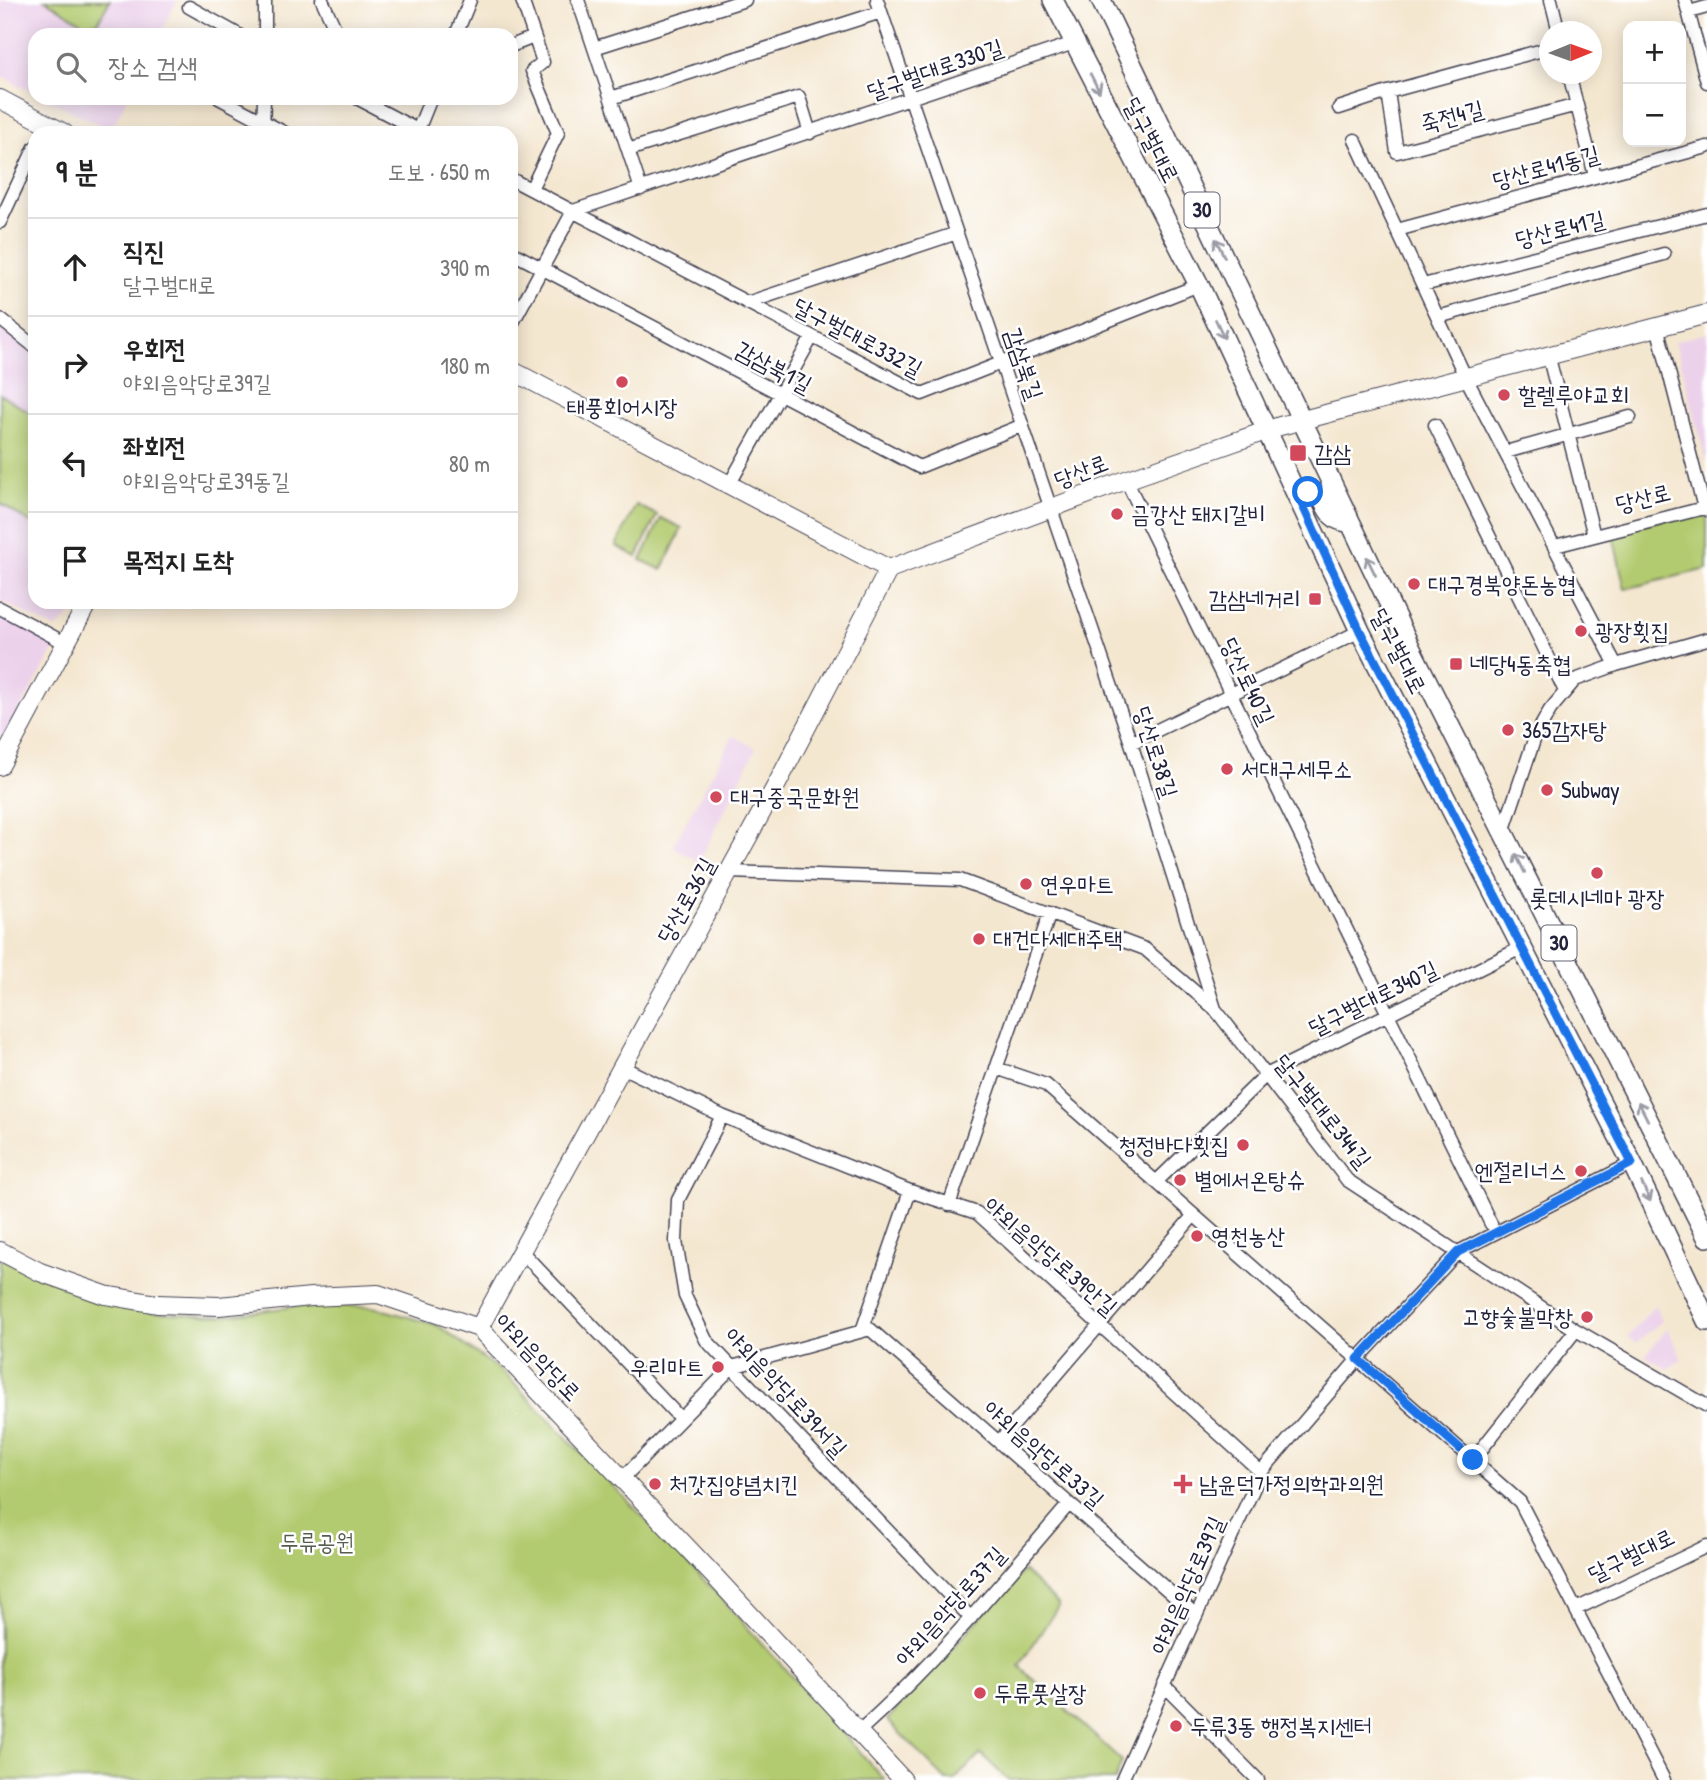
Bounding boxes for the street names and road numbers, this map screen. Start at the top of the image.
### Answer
street label: 달구벌대로330길 [863,31,1007,106]
street label: 달구벌대로 [1118,92,1187,188]
street label: 죽전4길 [1417,92,1487,139]
street label: 당산로41동길 [1489,137,1603,196]
road number: 30 [1184,192,1220,228]
street label: 당산로41길 [1512,202,1608,255]
street label: 달구벌대로332길 [788,289,928,384]
street label: 감삼북길 [998,324,1051,404]
street label: 감삼북1길 [731,334,818,400]
street label: 당산로 [1049,446,1112,495]
street label: 당산로 [1612,476,1674,519]
street label: 달구벌대로 [1365,603,1434,699]
street label: 당산로40길 [1214,632,1283,729]
street label: 당산로38길 [1127,702,1186,801]
street label: 당산로36길 [649,851,722,948]
road number: 30 [1542,926,1576,960]
street label: 달구벌대로340길 [1303,953,1443,1042]
street label: 달구벌대로344길 [1268,1047,1379,1174]
street label: 야외음악당로39안길 [978,1189,1124,1322]
street label: 야외음악당로 [489,1306,588,1407]
street label: 야외음악당로39서길 [718,1320,855,1463]
street label: 야외음악당로33길 [977,1393,1111,1515]
street label: 야외음악당로39길 [1142,1511,1231,1659]
street label: 달구벌대로 [1582,1520,1679,1589]
street label: 야외음악당로37길 [888,1539,1012,1672]

